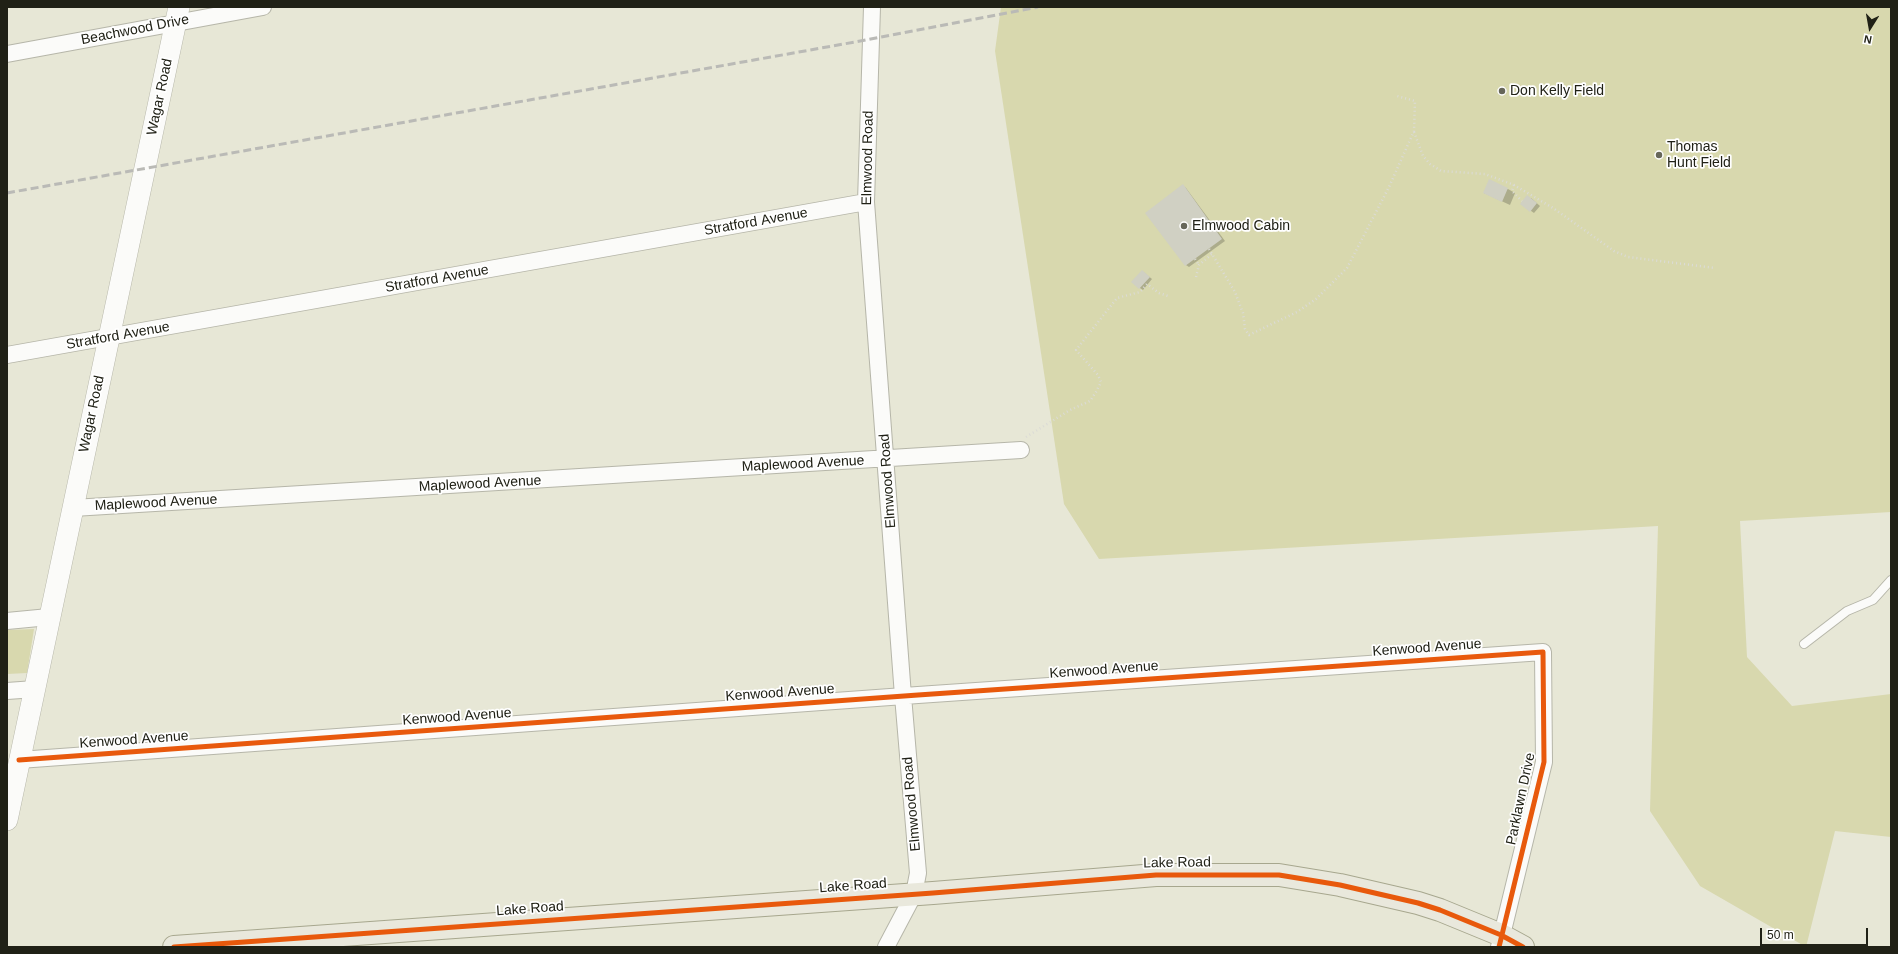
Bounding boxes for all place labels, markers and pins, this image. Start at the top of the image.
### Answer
place label: Don Kelly Field [1510,83,1604,99]
marker: Don Kelly Field [1497,86,1507,96]
place label: Thomas Hunt Field [1667,139,1731,172]
marker: Thomas Hunt Field [1654,150,1664,160]
place label: Elmwood Cabin [1192,218,1290,234]
marker: Elmwood Cabin [1179,221,1189,231]

